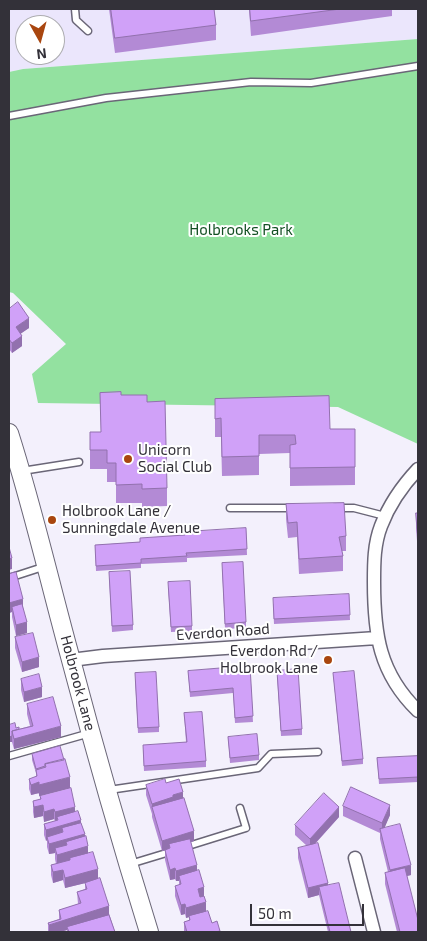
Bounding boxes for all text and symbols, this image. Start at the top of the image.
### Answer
north arrow [15,15,65,65]
text: N [36,45,48,63]
park label: Holbrooks Park [189,221,293,239]
place label: Unicorn Social Club [138,441,212,476]
marker: Unicorn Social Club [122,453,134,465]
place label: Holbrook Lane / Sunningdale Avenue [62,502,200,537]
marker: Holbrook Lane / Sunningdale Avenue [46,514,58,526]
street label: Everdon Road [176,620,270,644]
street label: Holbrook Lane [57,633,99,733]
place label: Everdon Rd / Holbrook Lane [220,642,318,677]
marker: Everdon Rd / Holbrook Lane [322,654,334,666]
scale bar [252,894,366,926]
text: 50 m [258,904,292,922]

